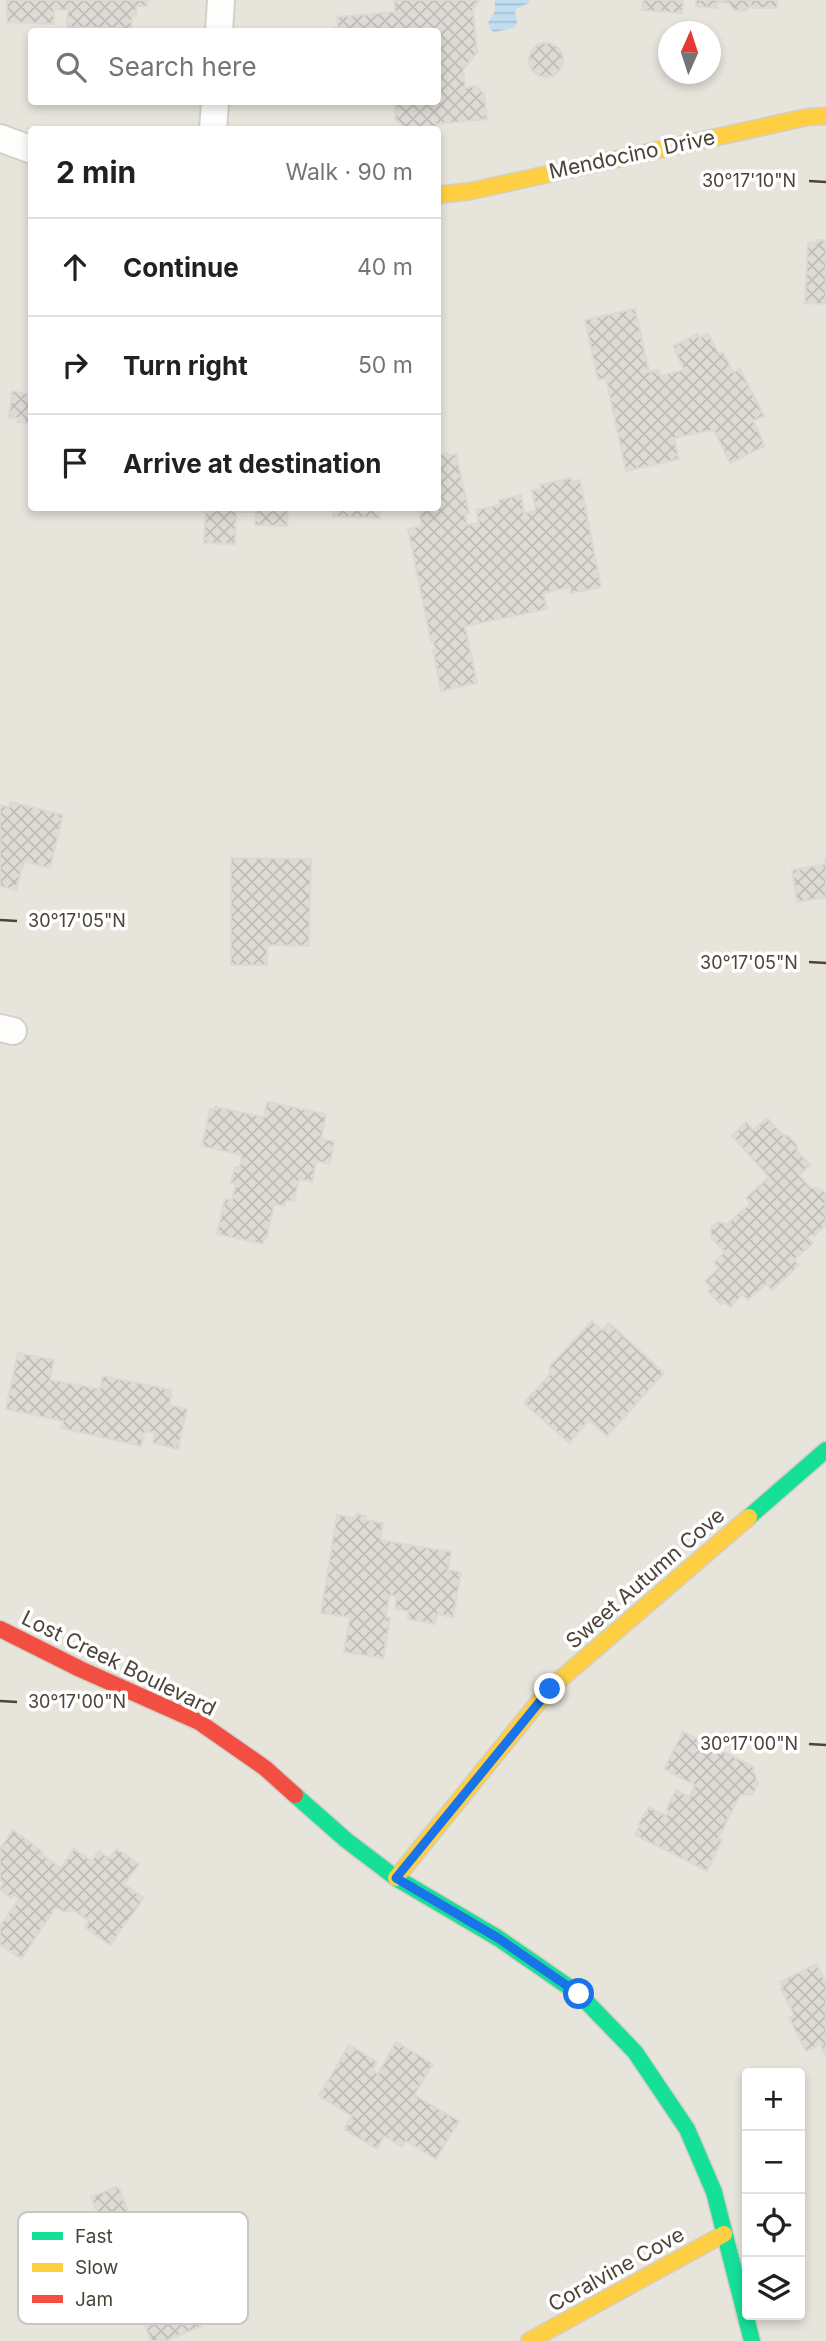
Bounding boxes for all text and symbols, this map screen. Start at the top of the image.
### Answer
north arrow [658,21,721,84]
search box [28,28,441,105]
icon: search [52,48,90,86]
text: Search here [108,51,257,82]
street label: Mendocino Drive [547,124,717,184]
text: 2 min [56,154,136,190]
text: Walk · 90 m [285,158,413,186]
text: 30°17'10"N [702,170,796,191]
icon: ahead [56,248,94,286]
text: Continue [123,252,239,283]
text: 40 m [357,253,413,281]
icon: right [56,346,94,384]
text: Turn right [123,350,248,381]
text: 50 m [358,351,413,379]
icon: arrive [56,444,94,482]
text: Arrive at destination [123,448,382,479]
text: 30°17'05"N [28,910,126,931]
text: 30°17'05"N [700,952,798,973]
street label: Sweet Autumn Cove [561,1502,729,1654]
street label: Lost Creek Boulevard [18,1605,220,1721]
route end [534,1673,565,1704]
text: 30°17'00"N [28,1691,126,1712]
text: 30°17'00"N [700,1733,798,1754]
route start [563,1978,594,2009]
map controls [742,2068,805,2320]
button: + [742,2068,805,2131]
button: − [742,2131,805,2194]
button: locate [742,2194,805,2257]
legend [18,2212,248,2324]
street label: Coralvine Cove [544,2221,688,2317]
text: Fast [75,2225,113,2248]
text: Slow [75,2256,118,2279]
button: layers [742,2257,805,2320]
text: Jam [75,2288,113,2311]

